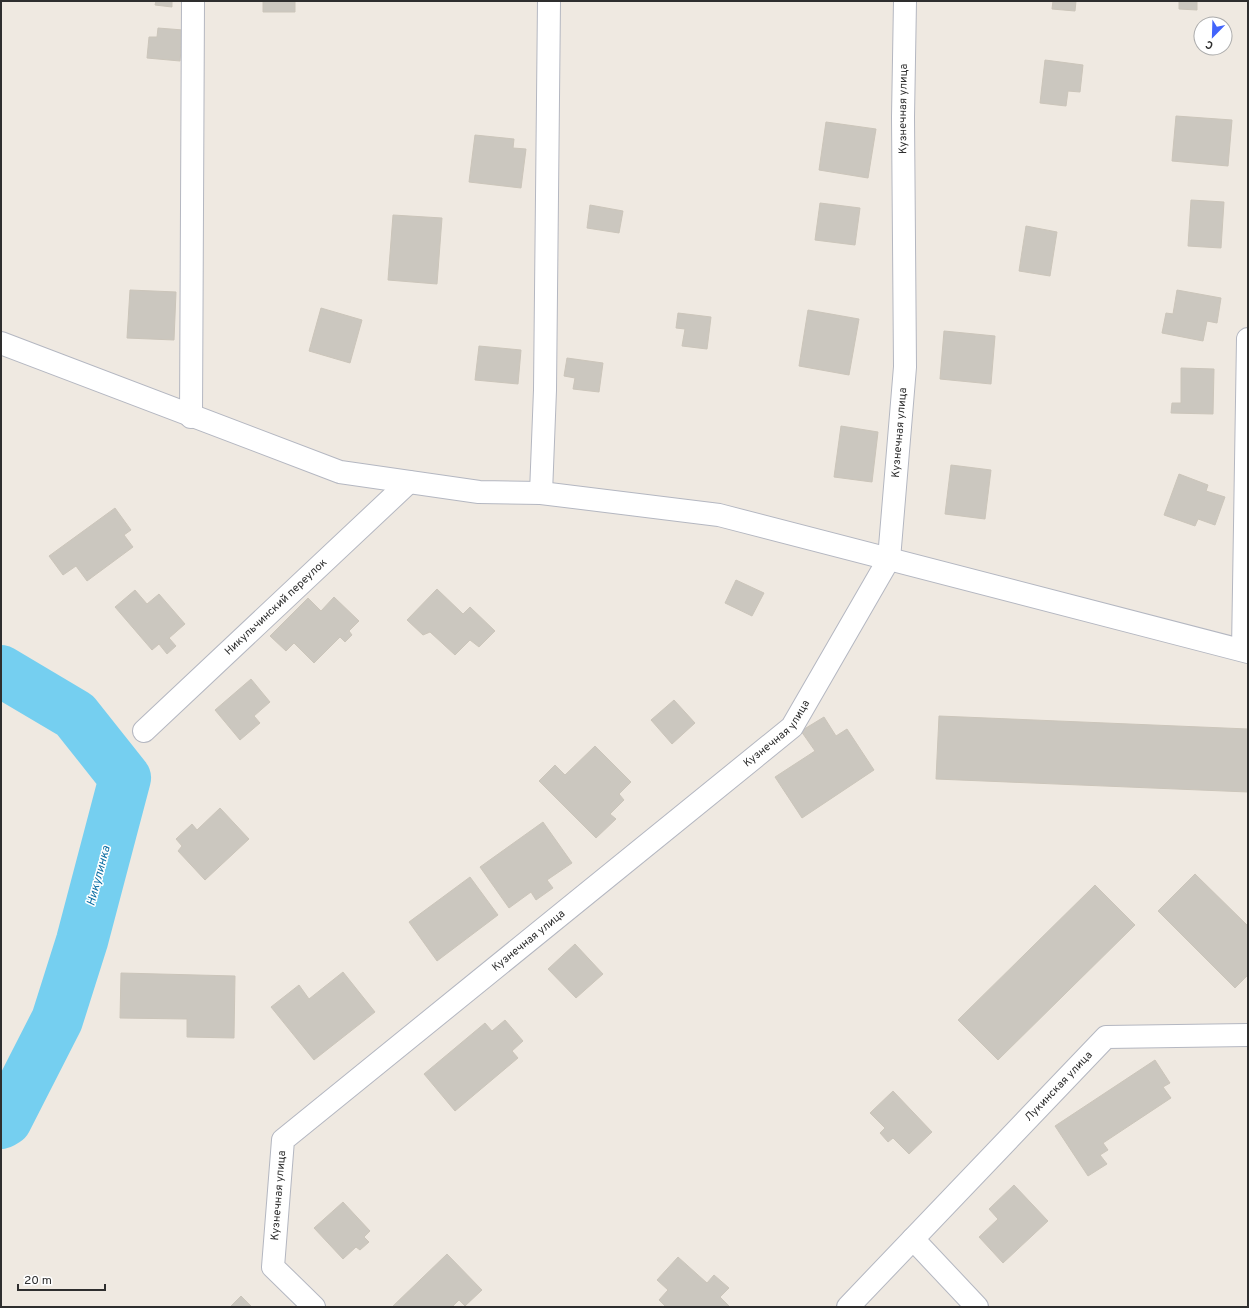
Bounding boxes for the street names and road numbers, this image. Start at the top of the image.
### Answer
street label: Кузнечная улица [896,63,911,154]
street label: Кузнечная улица [889,387,910,478]
street label: Никульчинский переулок [222,556,330,658]
street label: Кузнечная улица [741,697,813,770]
street label: Кузнечная улица [489,907,568,975]
street label: Лукинская улица [1022,1048,1096,1125]
street label: Кузнечная улица [268,1150,289,1241]

